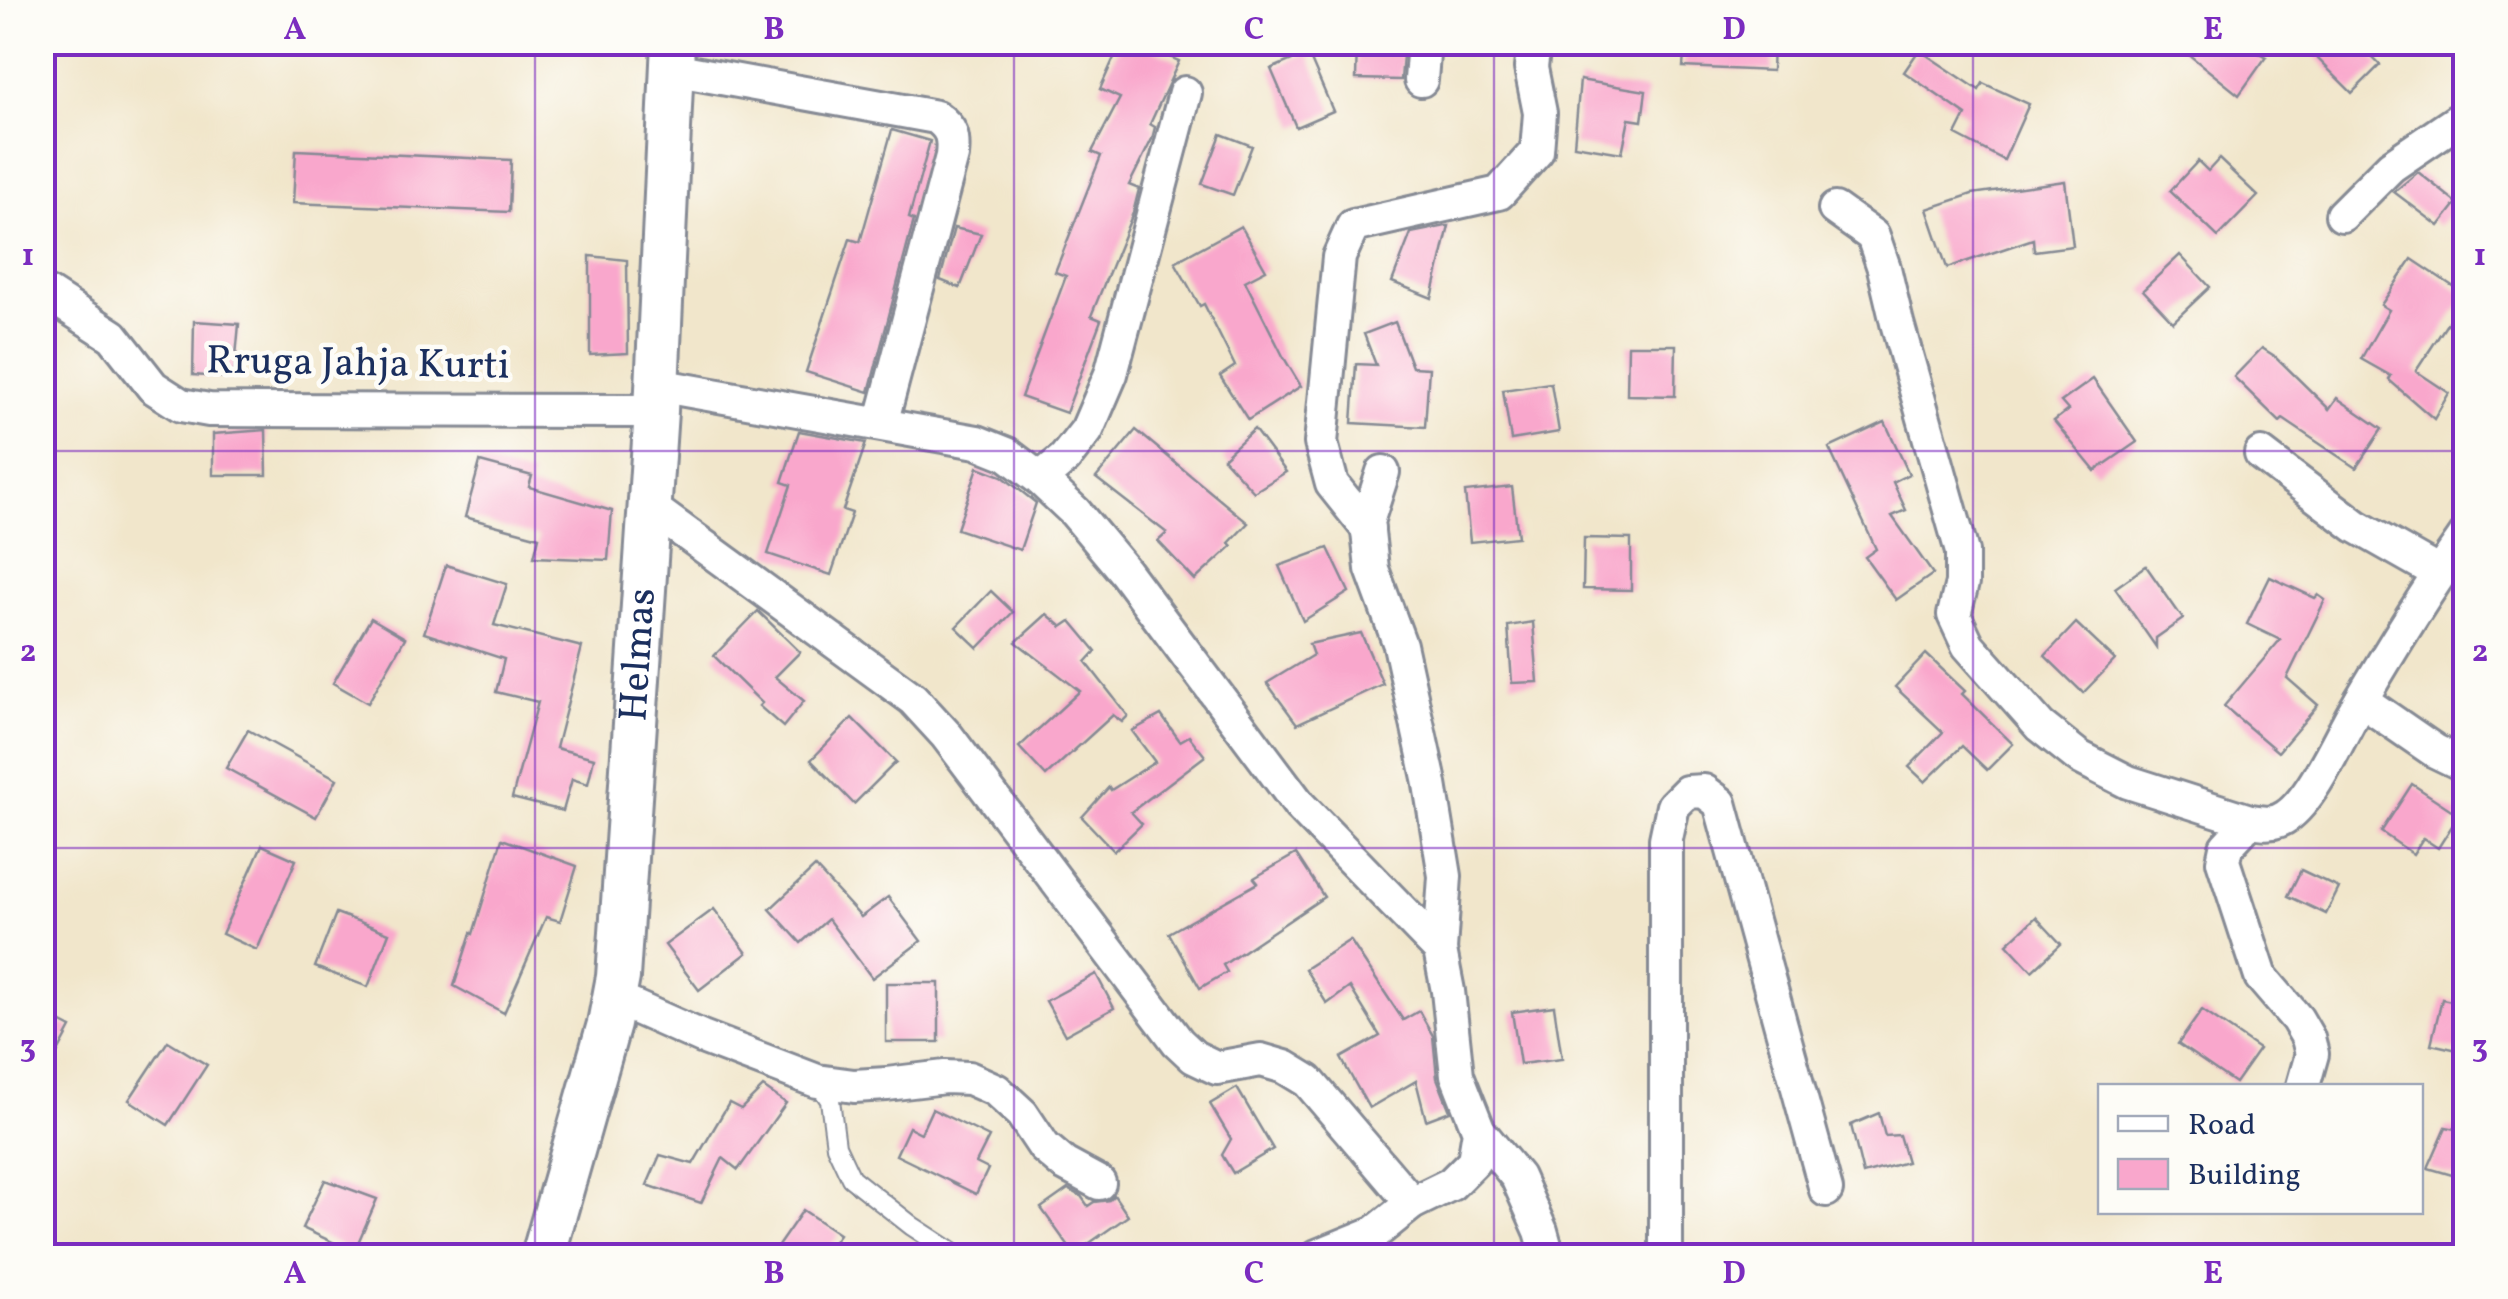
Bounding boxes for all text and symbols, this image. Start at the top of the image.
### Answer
text: A [284,9,307,53]
text: B [763,9,785,53]
text: C [1244,9,1264,53]
text: D [1722,9,1746,53]
text: E [2203,9,2223,53]
text: 1 [22,235,34,279]
text: 1 [2474,235,2486,279]
street label: Rruga Jahja Kurti [206,334,510,396]
street label: Helmas [607,586,672,723]
text: 2 [20,631,36,675]
text: 2 [2472,631,2488,675]
text: 3 [20,1027,36,1071]
text: 3 [2472,1027,2488,1071]
legend [2098,1084,2423,1214]
text: Road [2188,1105,2256,1147]
text: Building [2188,1155,2301,1197]
text: A [284,1253,307,1297]
text: B [763,1253,785,1297]
text: C [1244,1253,1264,1297]
text: D [1722,1253,1746,1297]
text: E [2203,1253,2223,1297]

